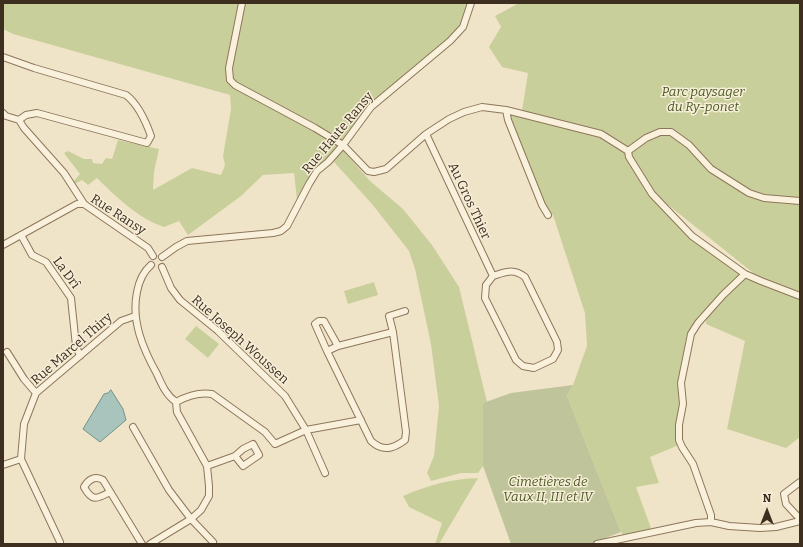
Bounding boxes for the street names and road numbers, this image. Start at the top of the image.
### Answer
street label: Rue Haute Ransy [299,89,377,177]
street label: Au Gros Thier [444,160,494,242]
street label: Rue Ransy [87,191,149,239]
street label: La Drî [49,254,83,292]
street label: Rue Joseph Woussen [188,292,292,388]
street label: Rue Marcel Thiry [28,310,116,388]

